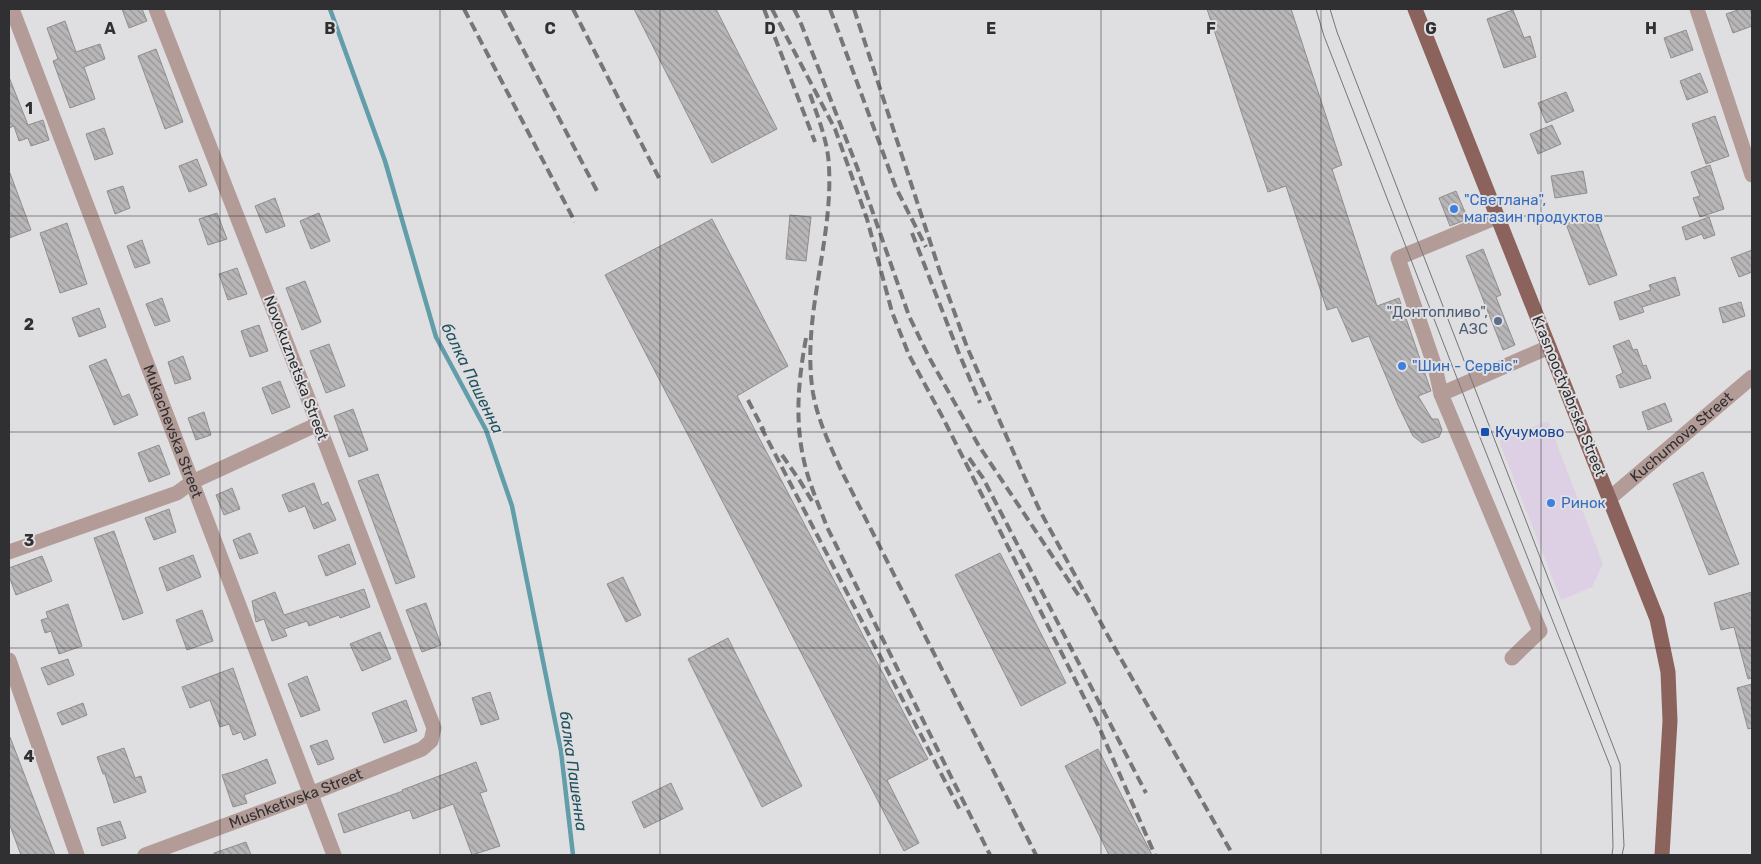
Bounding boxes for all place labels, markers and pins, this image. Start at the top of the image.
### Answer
place label: "Светлана", магазин продуктов [1464,191,1603,226]
marker: "Светлана", магазин продуктов [1448,203,1460,215]
place label: "Донтопливо", АЗС [1387,303,1488,338]
marker: "Донтопливо", АЗС [1492,315,1504,327]
place label: "Шин - Сервіс" [1412,357,1518,375]
marker: "Шин - Сервіс" [1396,360,1408,372]
place label: Кучумово [1495,423,1564,441]
marker: Кучумово [1479,426,1491,438]
place label: Ринок [1561,494,1606,512]
marker: Ринок [1545,497,1557,509]

